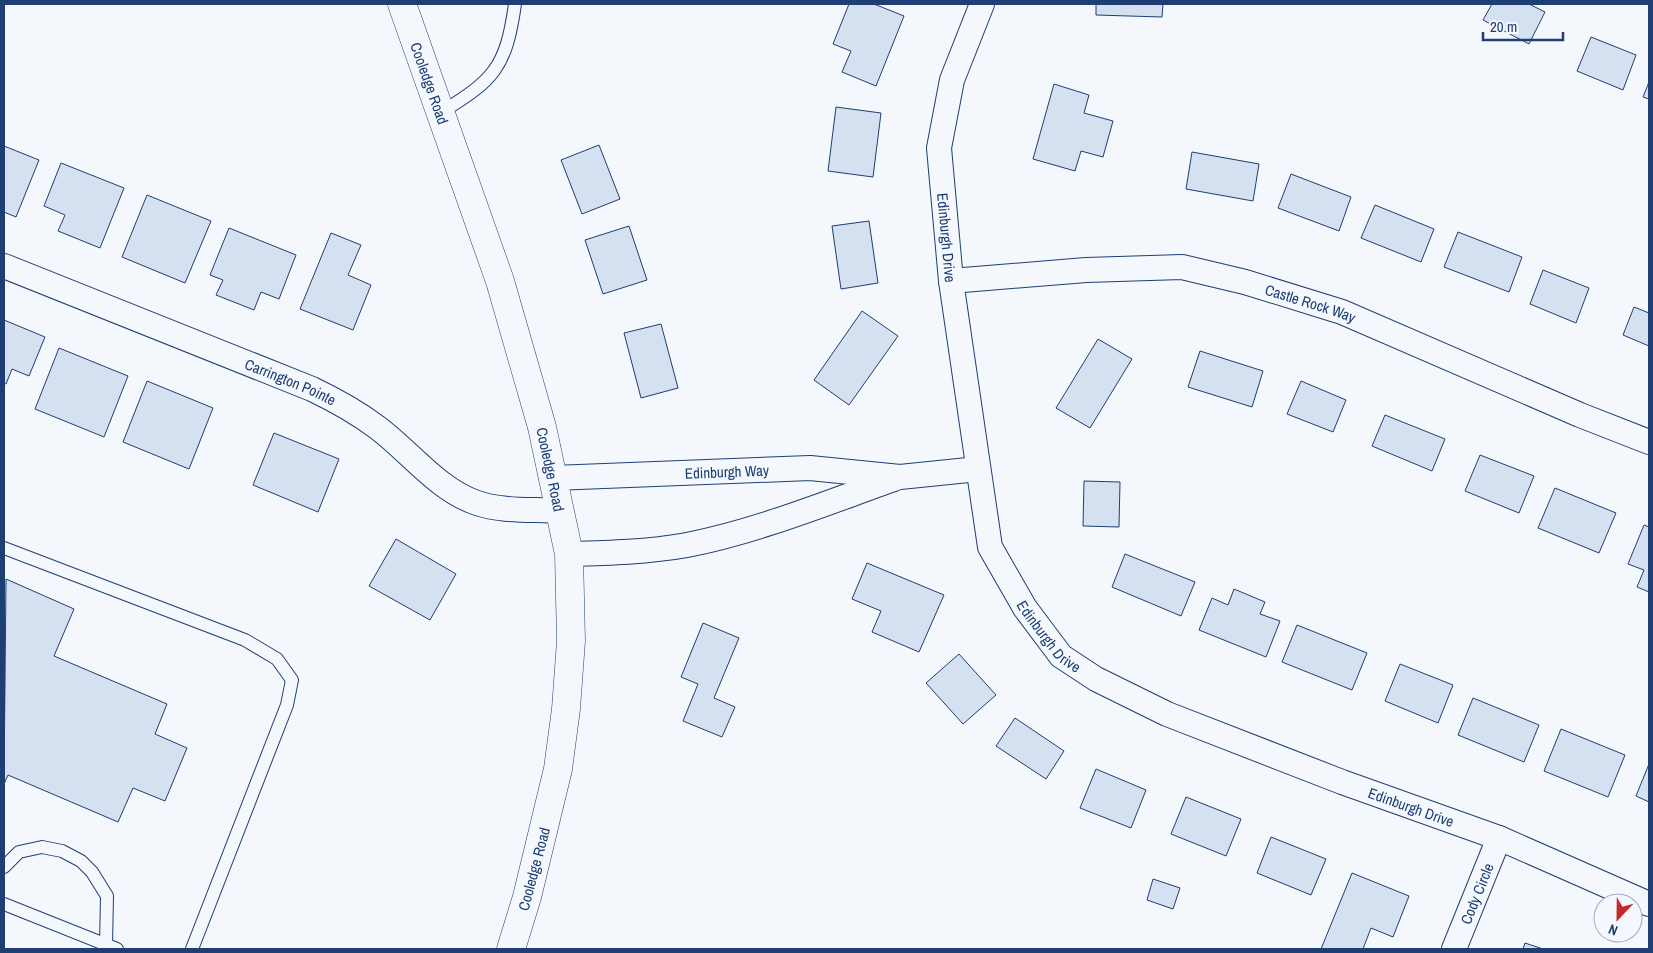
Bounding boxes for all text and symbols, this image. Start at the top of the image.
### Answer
scale bar [1483,10,1563,42]
text: 20 m [1490,16,1517,37]
street label: Cooledge Road [406,39,454,127]
street label: Edinburgh Drive [933,192,962,283]
street label: Castle Rock Way [1263,278,1360,328]
street label: Carrington Pointe [242,353,340,410]
street label: Cooledge Road [532,425,570,513]
street label: Edinburgh Way [684,459,770,483]
street label: Edinburgh Drive [1012,596,1085,677]
street label: Edinburgh Drive [1366,782,1457,832]
street label: Cooledge Road [513,825,555,913]
street label: Cody Circle [1455,860,1498,927]
north arrow [1593,893,1643,943]
text: N [1606,920,1620,940]

